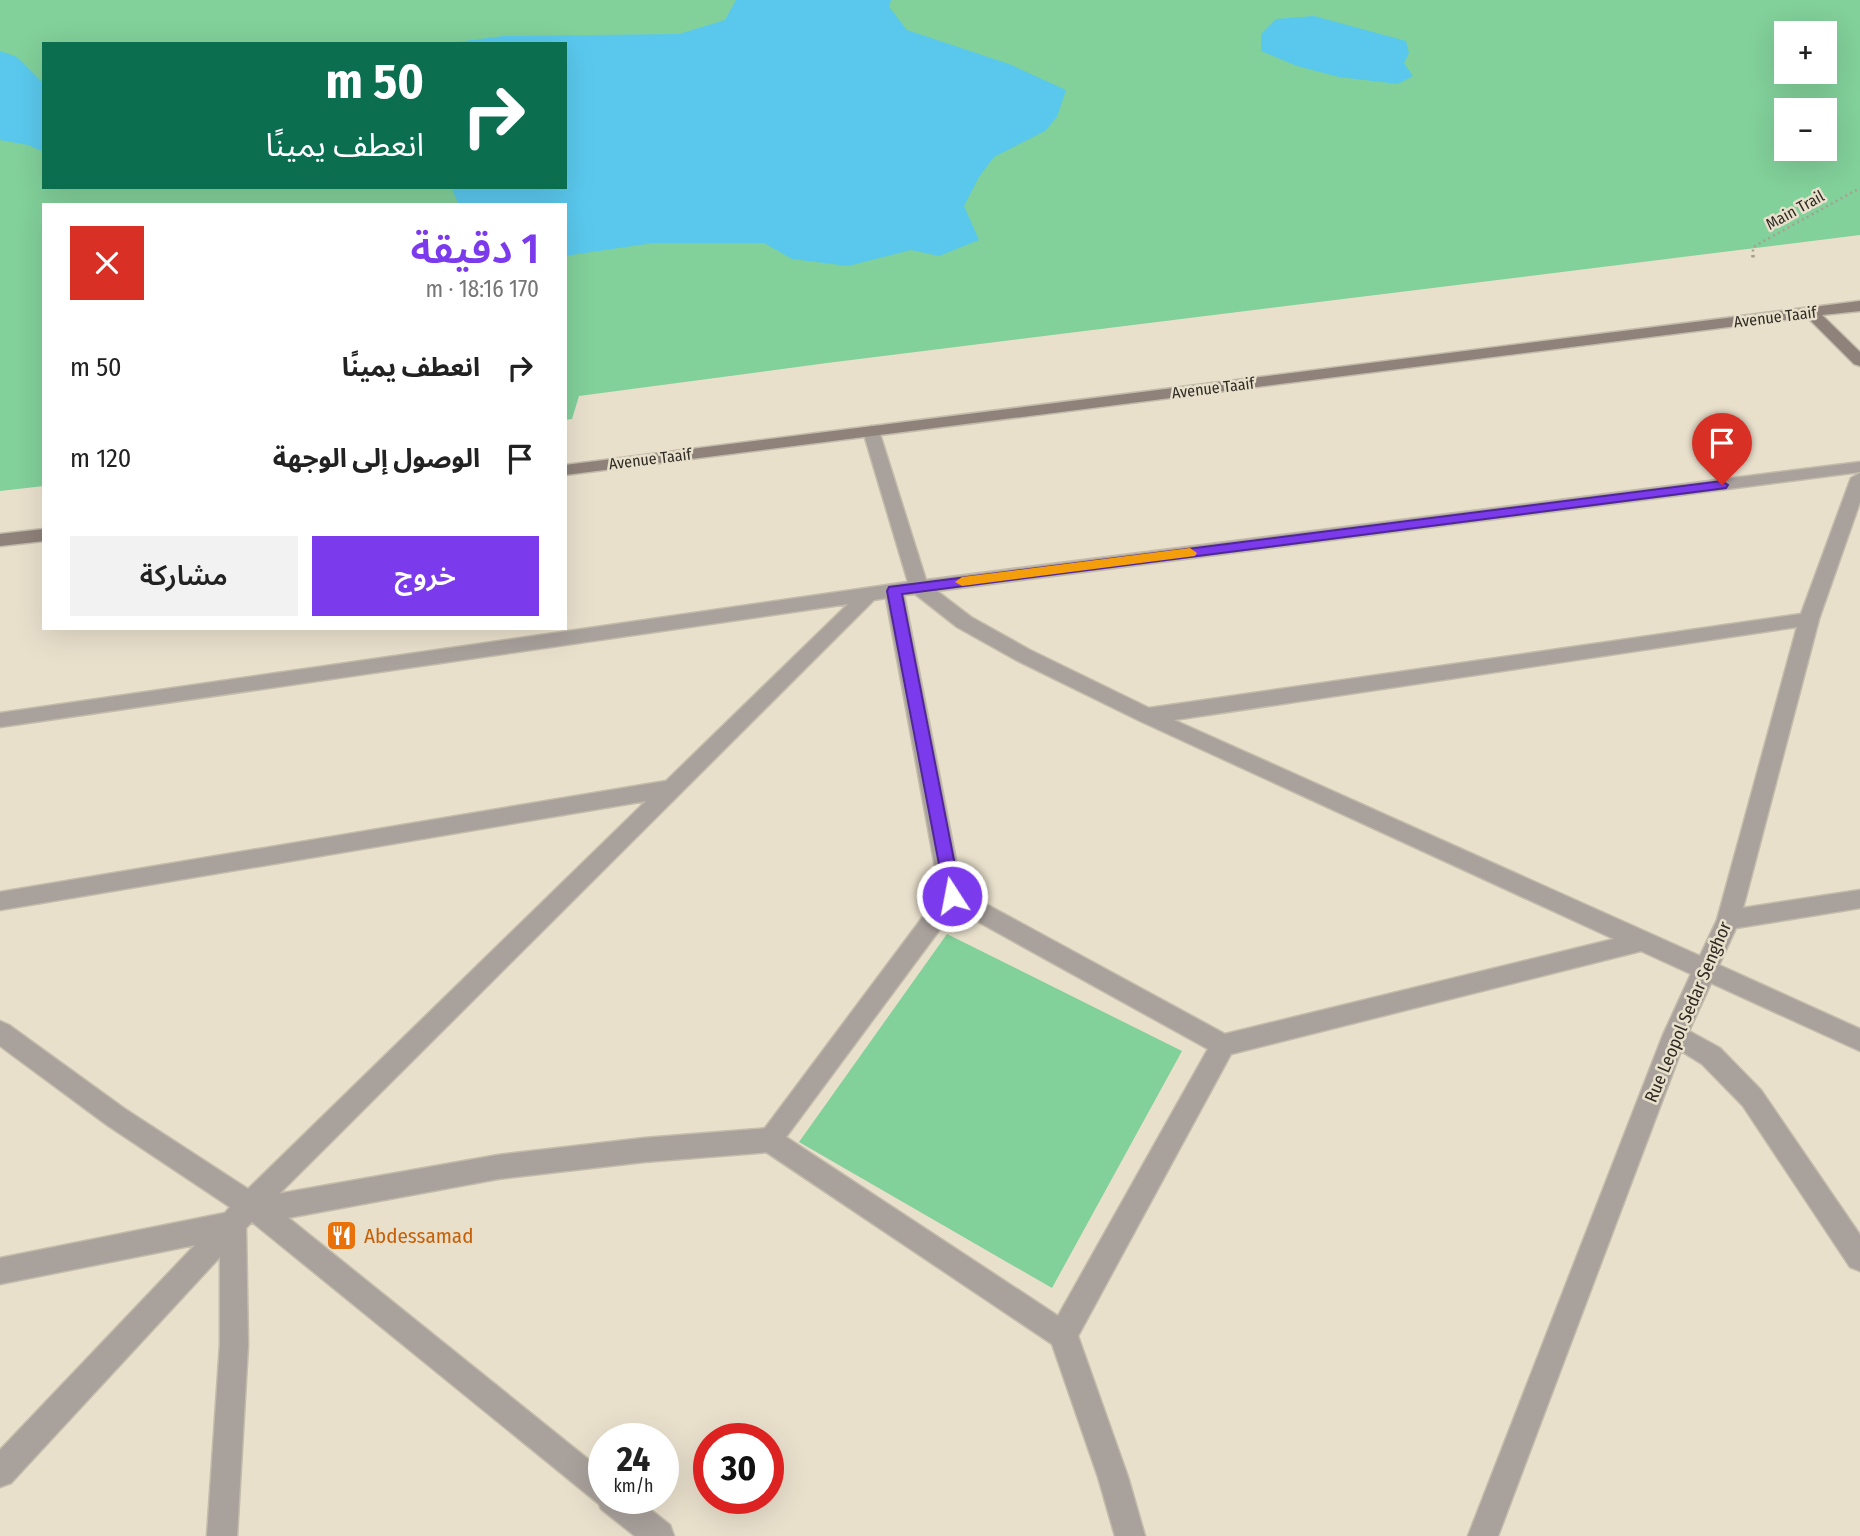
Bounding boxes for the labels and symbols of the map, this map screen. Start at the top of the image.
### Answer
street label: Main Trail [1763,186,1827,234]
street label: Avenue Taaif [1733,302,1818,331]
street label: Avenue Taaif [1171,373,1256,402]
pin [1692,413,1752,485]
street label: Avenue Taaif [608,444,693,473]
position arrow [915,859,989,933]
street label: Rue Leopol Sedar Senghor [1640,918,1736,1106]
restaurant icon: Abdessamad [324,1219,358,1253]
place label: Abdessamad [364,1223,473,1249]
speed limit sign: 30 [693,1423,784,1514]

